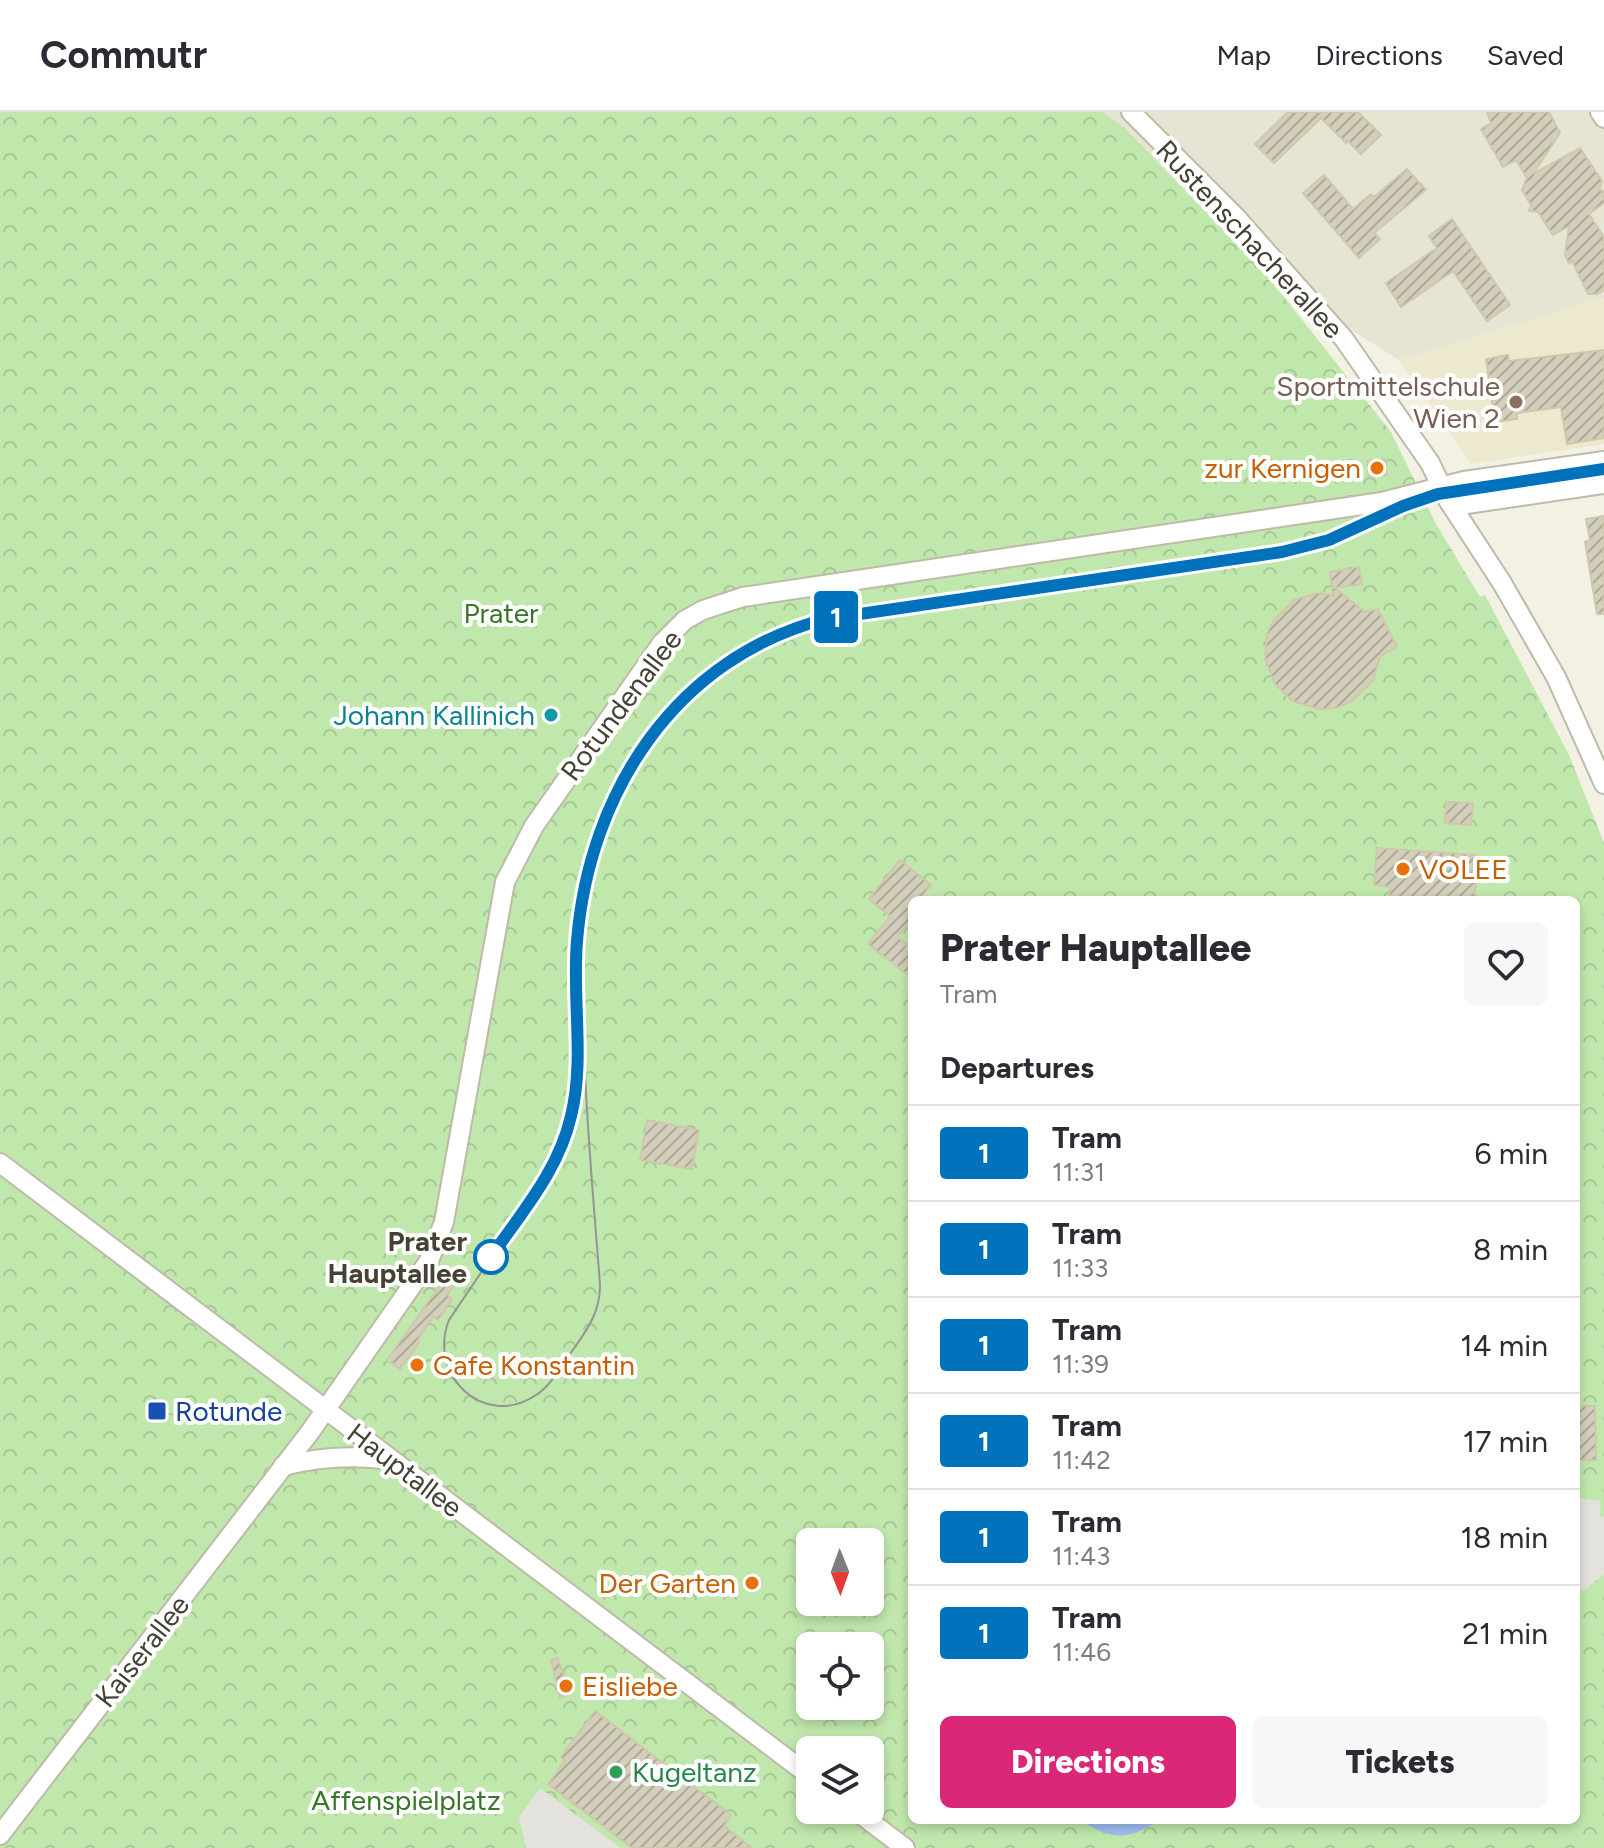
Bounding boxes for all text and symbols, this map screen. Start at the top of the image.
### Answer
text: Commutr [40,32,207,78]
text: Map [1217,38,1271,72]
text: Directions [1315,38,1443,72]
text: Saved [1487,38,1564,72]
street label: Rustenschacherallee [1149,133,1351,345]
place label: Sportmittelschule Wien 2 [1276,369,1500,435]
marker: Sportmittelschule Wien 2 [1507,393,1525,411]
place label: zur Kernigen [1204,451,1361,485]
marker: zur Kernigen [1368,459,1386,477]
line badge: 1 [810,591,862,643]
park label: Prater [463,596,539,630]
text: 1 [830,600,842,634]
street label: Rotundenallee [553,623,689,787]
place label: Johann Kallinich [333,698,535,732]
marker: Johann Kallinich [542,706,560,724]
place label: VOLEE [1419,852,1508,886]
marker: VOLEE [1394,860,1412,878]
button: heart [1464,922,1548,1006]
text: Prater Hauptallee [940,925,1251,971]
text: Tram [940,978,997,1010]
text: Departures [940,1049,1094,1086]
text: Tram [1052,1119,1122,1156]
text: 6 min [1474,1135,1548,1172]
text: 1 [978,1136,990,1170]
text: 11:31 [1052,1156,1105,1188]
text: Tram [1052,1215,1122,1252]
place label: Prater Hauptallee [328,1224,467,1290]
text: 8 min [1473,1231,1548,1268]
text: 1 [978,1232,990,1266]
marker: Prater Hauptallee [474,1240,508,1274]
text: 11:33 [1052,1252,1108,1284]
text: Tram [1052,1311,1122,1348]
text: 14 min [1460,1327,1548,1364]
text: 1 [978,1328,990,1362]
place label: Cafe Konstantin [433,1348,635,1382]
text: 11:39 [1052,1348,1109,1380]
marker: Cafe Konstantin [408,1356,426,1374]
place label: Rotunde [175,1394,282,1428]
marker: Rotunde [146,1400,168,1422]
text: Tram [1052,1407,1122,1444]
street label: Hauptallee [341,1416,469,1524]
text: 17 min [1463,1423,1548,1460]
text: 1 [978,1424,990,1458]
text: 11:42 [1052,1444,1111,1476]
text: Tram [1052,1503,1122,1540]
text: 18 min [1461,1519,1548,1556]
text: 1 [978,1520,990,1554]
north arrow [796,1528,884,1616]
map controls [796,1528,884,1824]
text: 11:43 [1052,1540,1110,1572]
place label: Der Garten [599,1566,736,1600]
marker: Der Garten [743,1574,761,1592]
street label: Kaiserallee [88,1588,196,1714]
text: Tram [1052,1599,1122,1636]
text: 21 min [1462,1615,1548,1652]
text: 1 [978,1616,990,1650]
button: locate [796,1632,884,1720]
text: 11:46 [1052,1636,1111,1668]
place label: Eisliebe [582,1669,678,1703]
marker: Eisliebe [557,1677,575,1695]
button: Directions [940,1716,1236,1808]
button: Tickets [1252,1716,1548,1808]
button: layers [796,1736,884,1824]
place label: Kugeltanz [632,1755,757,1789]
marker: Kugeltanz [607,1763,625,1781]
park label: Affenspielplatz [311,1783,501,1817]

